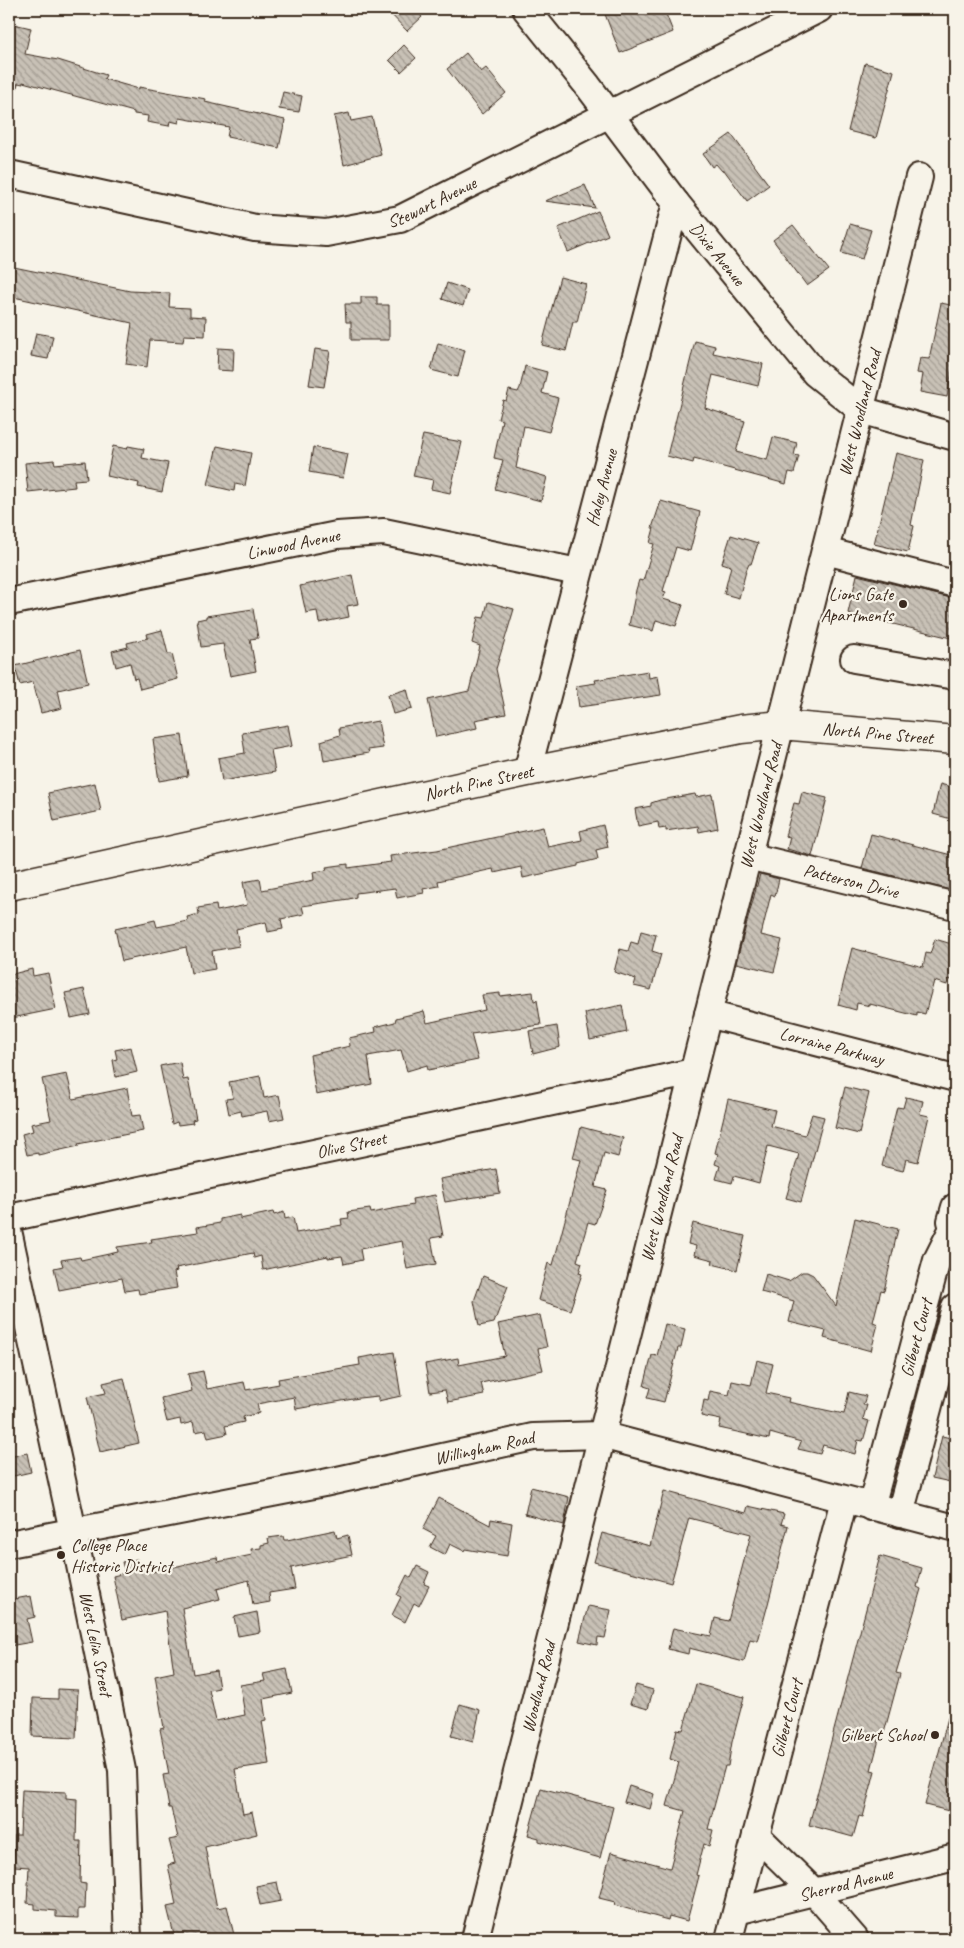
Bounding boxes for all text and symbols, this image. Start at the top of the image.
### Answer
street label: Stewart Avenue [386,171,481,232]
street label: Dixie Avenue [685,218,751,291]
street label: West Woodland Road [833,345,887,478]
street label: Haley Avenue [581,446,622,528]
street label: Linwood Avenue [245,524,343,564]
place label: Lions Gate Apartments [821,583,895,626]
marker: Lions Gate Apartments [897,598,909,610]
street label: North Pine Street [822,718,936,749]
street label: West Woodland Road [734,737,788,871]
street label: North Pine Street [422,760,537,805]
street label: Patterson Drive [801,859,902,903]
street label: Lorraine Parkway [778,1022,888,1071]
street label: Olive Street [314,1126,390,1163]
street label: West Woodland Road [635,1130,689,1263]
street label: Gilbert Court [895,1294,938,1379]
street label: Willingham Road [433,1425,539,1469]
place label: College Place Historic District [71,1534,175,1577]
marker: College Place Historic District [55,1549,67,1561]
street label: West Lelia Street [75,1590,118,1701]
street label: Woodland Road [517,1636,561,1735]
street label: Gilbert Court [766,1674,808,1760]
place label: Gilbert School [840,1724,928,1746]
marker: Gilbert School [929,1729,941,1741]
street label: Sherrod Avenue [797,1862,896,1906]

